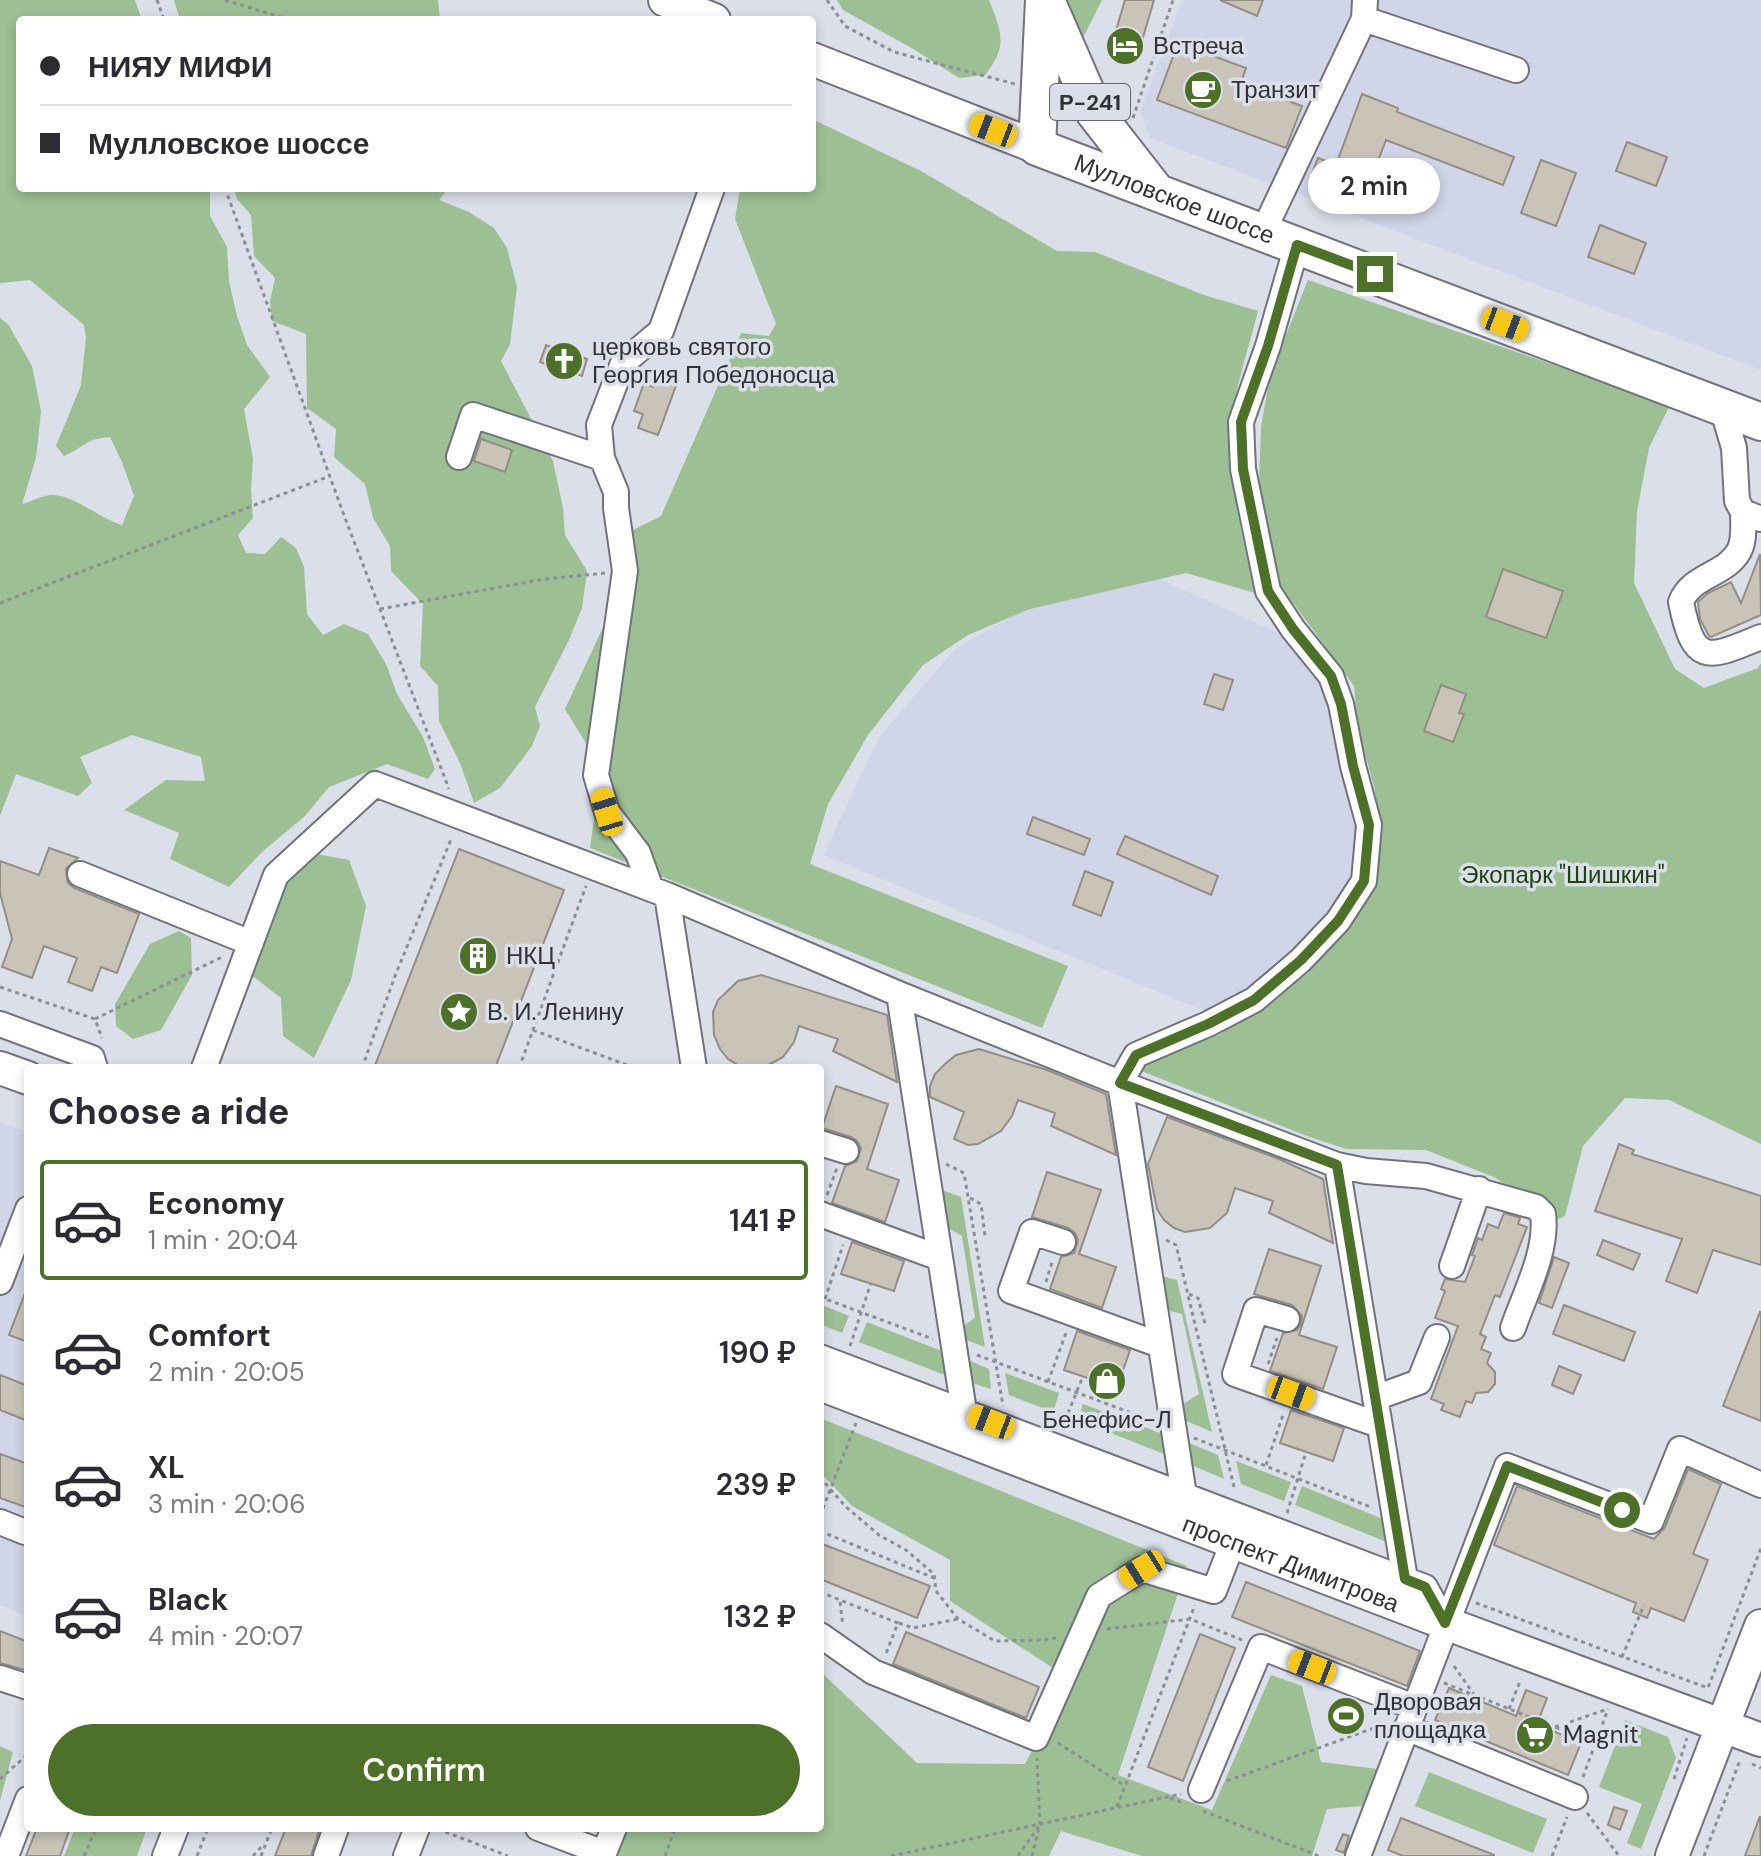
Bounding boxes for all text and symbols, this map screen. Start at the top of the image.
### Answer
hotel icon: Встреча [1104,25,1146,67]
place label: Встреча [1153,30,1244,61]
text: НИЯУ МИФИ [88,47,272,86]
cafe icon: Транзит [1182,69,1224,111]
place label: Транзит [1231,74,1320,105]
road number: Р-241 [1050,84,1130,120]
car [966,110,1020,150]
text: Мулловское шоссе [88,124,369,163]
street label: Мулловское шоссе [1070,147,1279,251]
callout: 2 min [1309,158,1441,214]
text: 2 min [1340,169,1408,203]
route end [1357,256,1393,292]
car [1478,304,1532,344]
place label: церковь святого Георгия Победоносца [592,331,836,390]
church icon: церковь святого Георгия Победоносца [543,340,585,382]
car [589,786,625,838]
park label: Экопарк "Шишкин" [1461,859,1665,890]
building icon: НКЦ [457,935,499,977]
place label: НКЦ [506,940,555,971]
place icon: В. И. Ленину [438,991,480,1033]
place label: В. И. Ленину [487,996,624,1027]
text: Choose a ride [48,1088,289,1135]
icon: car [52,1184,124,1256]
text: Economy [148,1184,285,1223]
text: 141 ₽ [729,1201,796,1240]
text: 1 min · 20:04 [148,1223,298,1257]
icon: car [52,1316,124,1388]
text: Comfort [148,1316,271,1355]
text: 190 ₽ [719,1333,796,1372]
text: 2 min · 20:05 [148,1355,305,1389]
shop icon: Бенефис-Л [1086,1360,1128,1402]
car [1264,1374,1318,1412]
car [964,1402,1018,1442]
place label: Бенефис-Л [1042,1404,1172,1435]
icon: car [52,1448,124,1520]
text: XL [148,1448,185,1487]
text: 239 ₽ [716,1465,796,1504]
text: 3 min · 20:06 [148,1487,305,1521]
route start [1604,1492,1640,1528]
street label: проспект Димитрова [1178,1508,1404,1619]
car [1115,1546,1169,1592]
icon: car [52,1580,124,1652]
text: Black [148,1580,228,1619]
text: 132 ₽ [724,1597,796,1636]
text: 4 min · 20:07 [148,1619,303,1653]
car [1285,1647,1339,1687]
place label: Дворовая площадка [1374,1686,1487,1745]
sports icon: Дворовая площадка [1325,1695,1367,1737]
supermarket icon: Magnit [1514,1714,1556,1756]
place label: Magnit [1563,1719,1639,1750]
button: Confirm [48,1724,800,1816]

